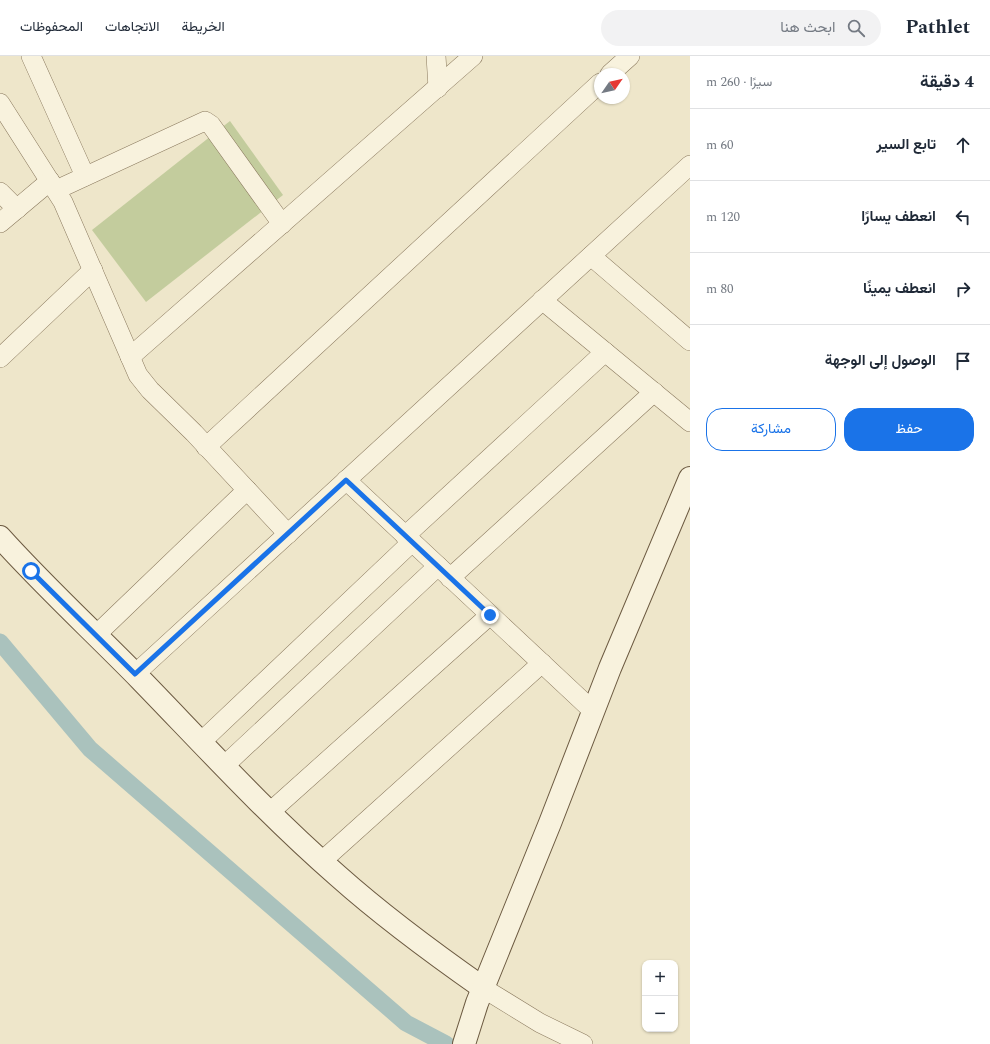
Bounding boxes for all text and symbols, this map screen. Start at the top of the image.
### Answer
search box [601,10,881,46]
text: Pathlet [905,13,970,42]
text: المحفوظات [20,16,83,37]
text: الاتجاهات [105,16,159,37]
text: الخريطة [181,16,225,37]
text: ابحث هنا [780,16,835,39]
icon: search [845,17,867,39]
north arrow [594,68,630,104]
text: 4 دقيقة [920,69,974,95]
text: سيرًا · 260 m [706,72,772,92]
text: تابع السير [876,133,936,156]
icon: ahead [952,134,974,156]
text: 60 m [706,135,733,155]
text: انعطف يسارًا [861,205,936,228]
icon: left [952,206,974,228]
text: 120 m [706,207,740,227]
text: انعطف يمينًا [863,277,936,300]
icon: right [952,278,974,300]
text: 80 m [706,279,733,299]
text: الوصول إلى الوجهة [825,349,936,372]
icon: arrive [952,350,974,372]
button: مشاركة [706,408,836,451]
button: حفظ [844,408,974,451]
route start [22,562,40,580]
route end [481,606,499,624]
map controls [642,960,678,1032]
button: + [642,960,678,996]
button: − [642,996,678,1032]

